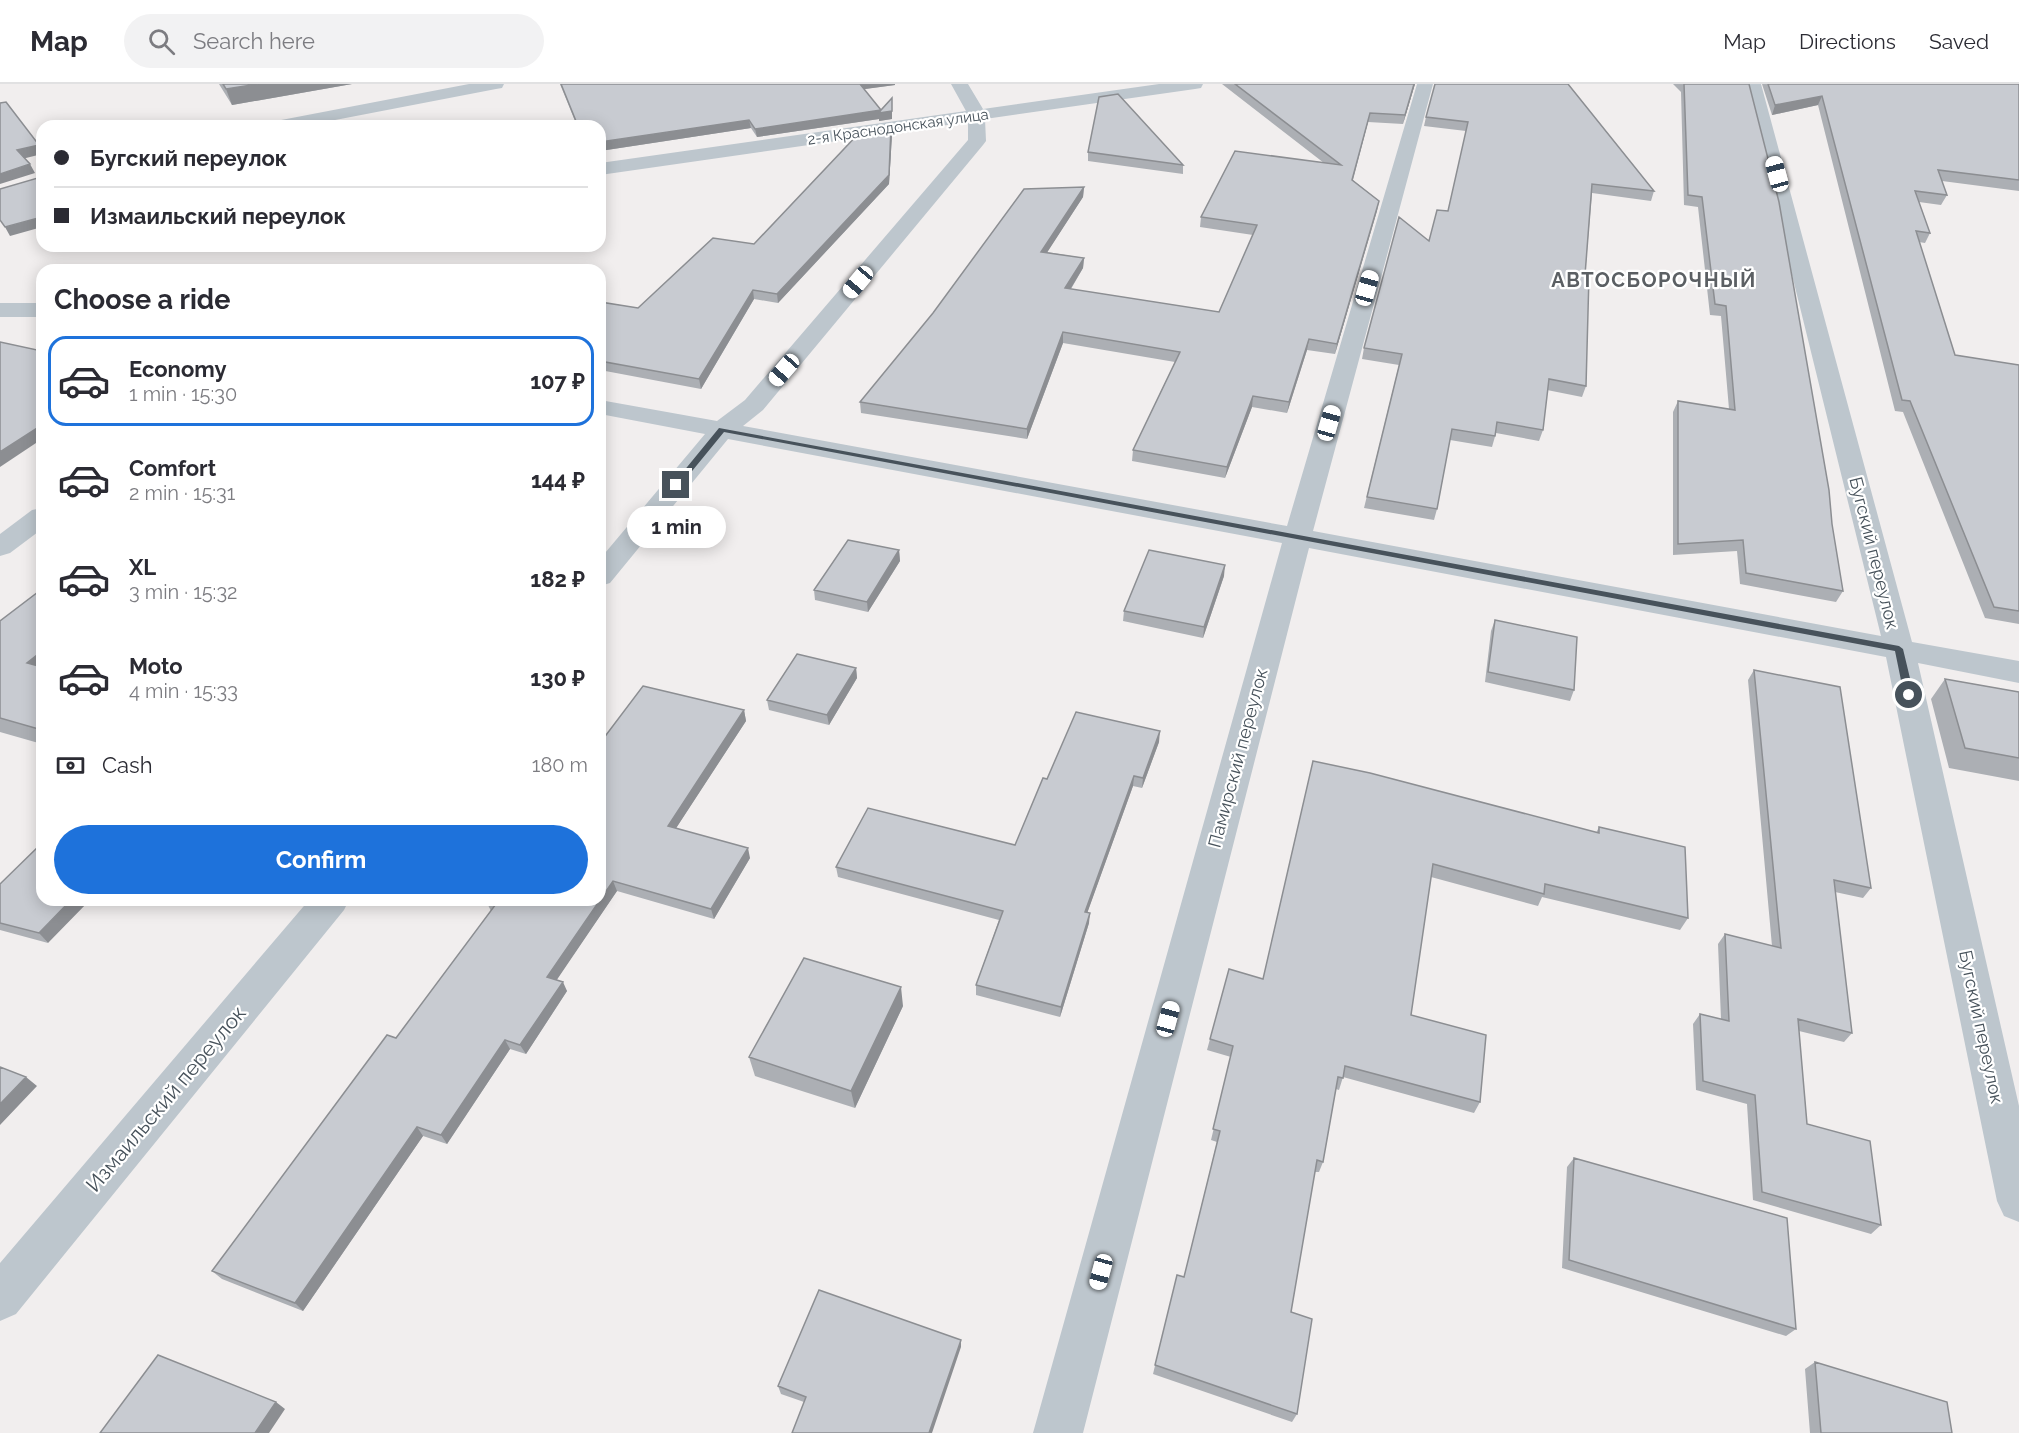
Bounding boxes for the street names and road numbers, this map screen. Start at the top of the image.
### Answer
street label: 2-я Краснодонская улица [806,105,990,149]
street label: Бугский переулок [1845,475,1904,631]
street label: Памирский переулок [1203,666,1272,850]
street label: Бугский переулок [1955,948,2008,1106]
street label: Измаильский переулок [80,1001,251,1197]

